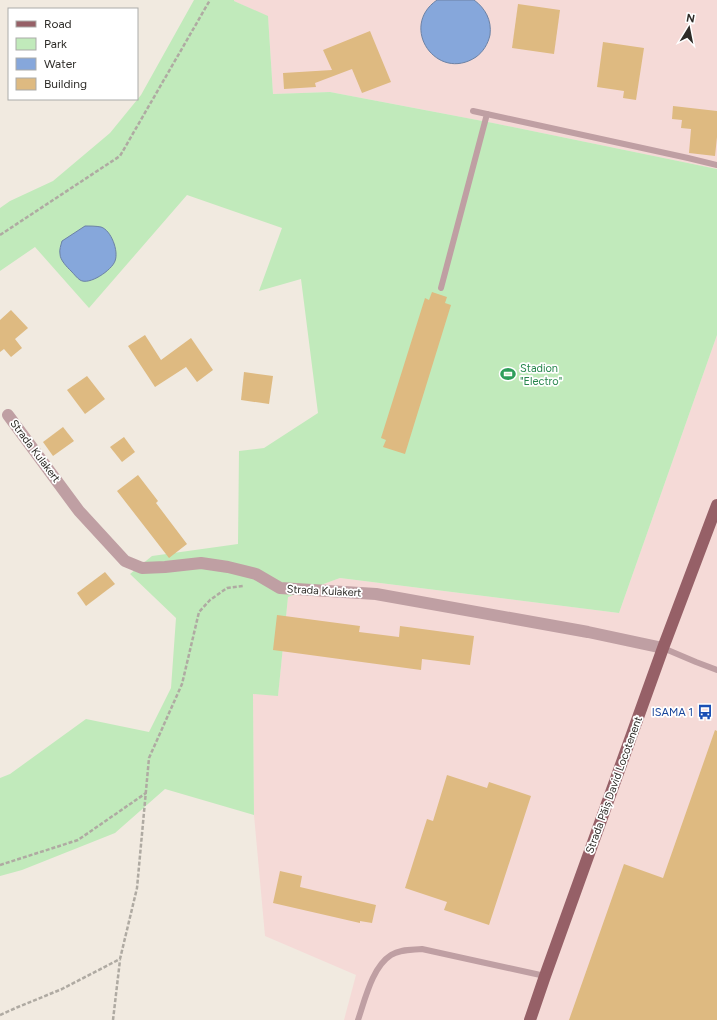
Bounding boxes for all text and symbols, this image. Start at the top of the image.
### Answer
legend [8,8,138,100]
north arrow [669,8,709,48]
text: N [685,12,696,26]
text: Road [44,17,72,31]
text: Park [44,37,67,51]
text: Water [44,57,76,71]
text: Building [44,77,87,91]
place label: Stadion "Electro" [520,362,562,388]
sports icon: Stadion "Electro" [499,365,517,383]
street label: Strada Kulakert [7,417,63,485]
street label: Strada Kulakert [286,583,362,599]
bus stop icon: ISAMA 1 [696,703,714,721]
place label: ISAMA 1 [652,706,693,719]
street label: Strada Păiș David Locotenent [583,715,645,855]

